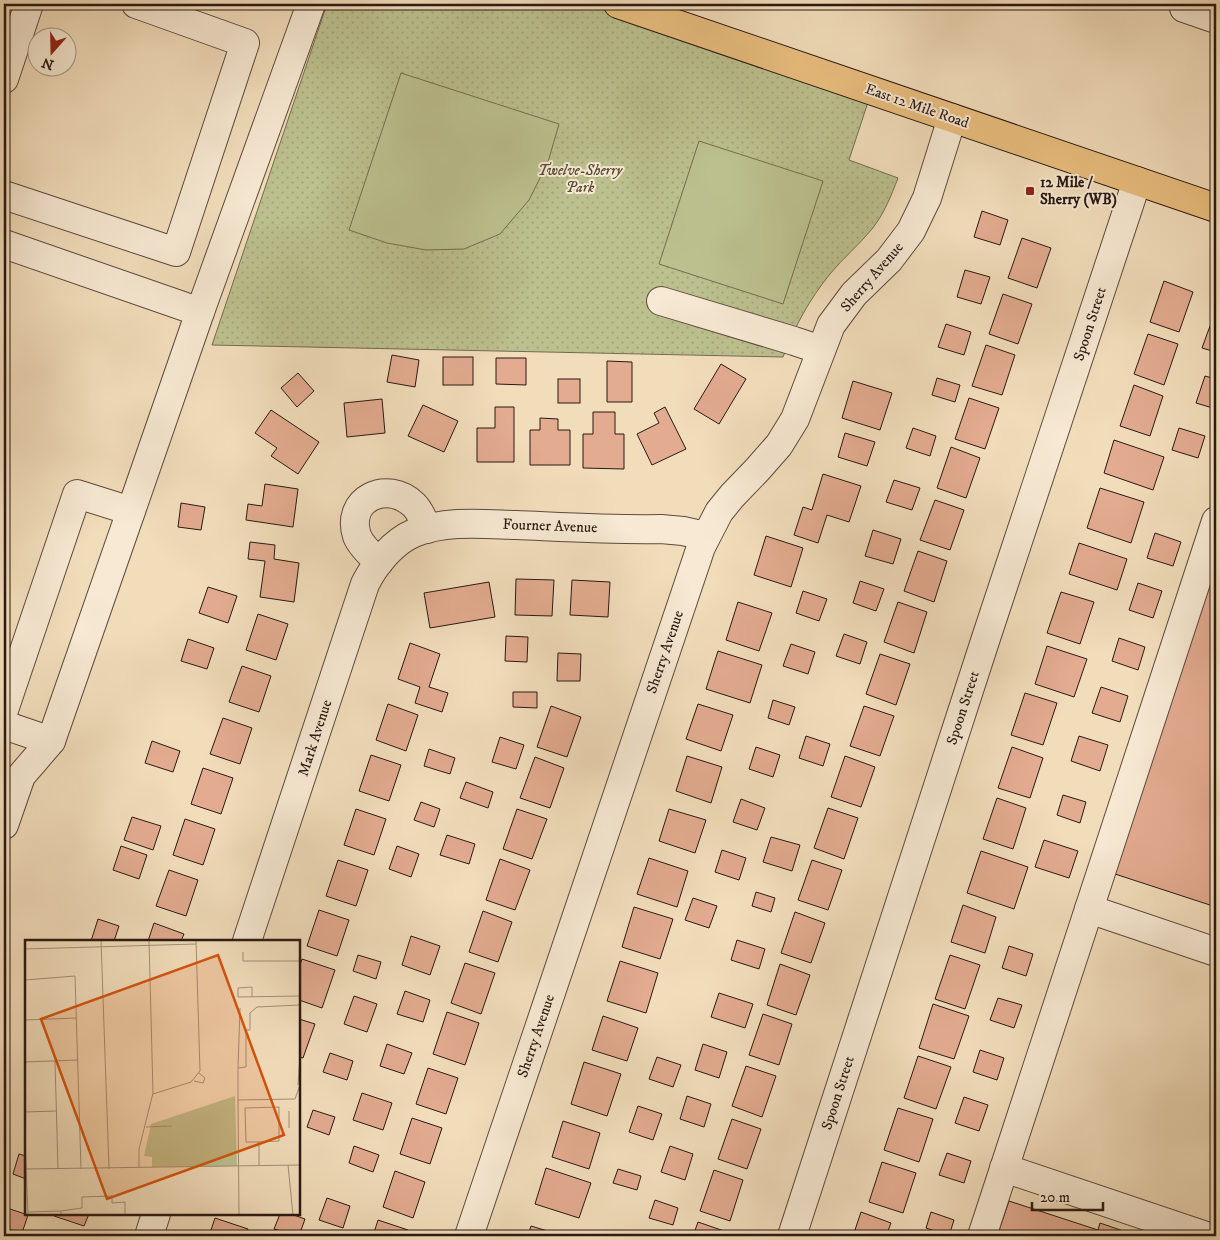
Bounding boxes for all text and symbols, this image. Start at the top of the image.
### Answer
north arrow [28,28,78,78]
text: N [39,53,56,74]
street label: East 12 Mile Road [863,79,972,133]
park label: Twelve-Sherry Park [538,161,623,197]
place label: 12 Mile / Sherry (WB) [1040,173,1117,209]
marker: 12 Mile / Sherry (WB) [1024,185,1036,197]
street label: Sherry Avenue [836,238,908,316]
street label: Spoon Street [1069,285,1111,363]
street label: Fourner Avenue [502,515,598,537]
street label: Sherry Avenue [642,608,688,696]
street label: Spoon Street [942,669,984,747]
street label: Mark Avenue [294,697,336,779]
inset map [25,940,300,1215]
street label: Sherry Avenue [513,992,559,1080]
street label: Spoon Street [817,1054,859,1132]
scale bar [1032,1180,1104,1212]
text: 20 m [1040,1188,1070,1207]

